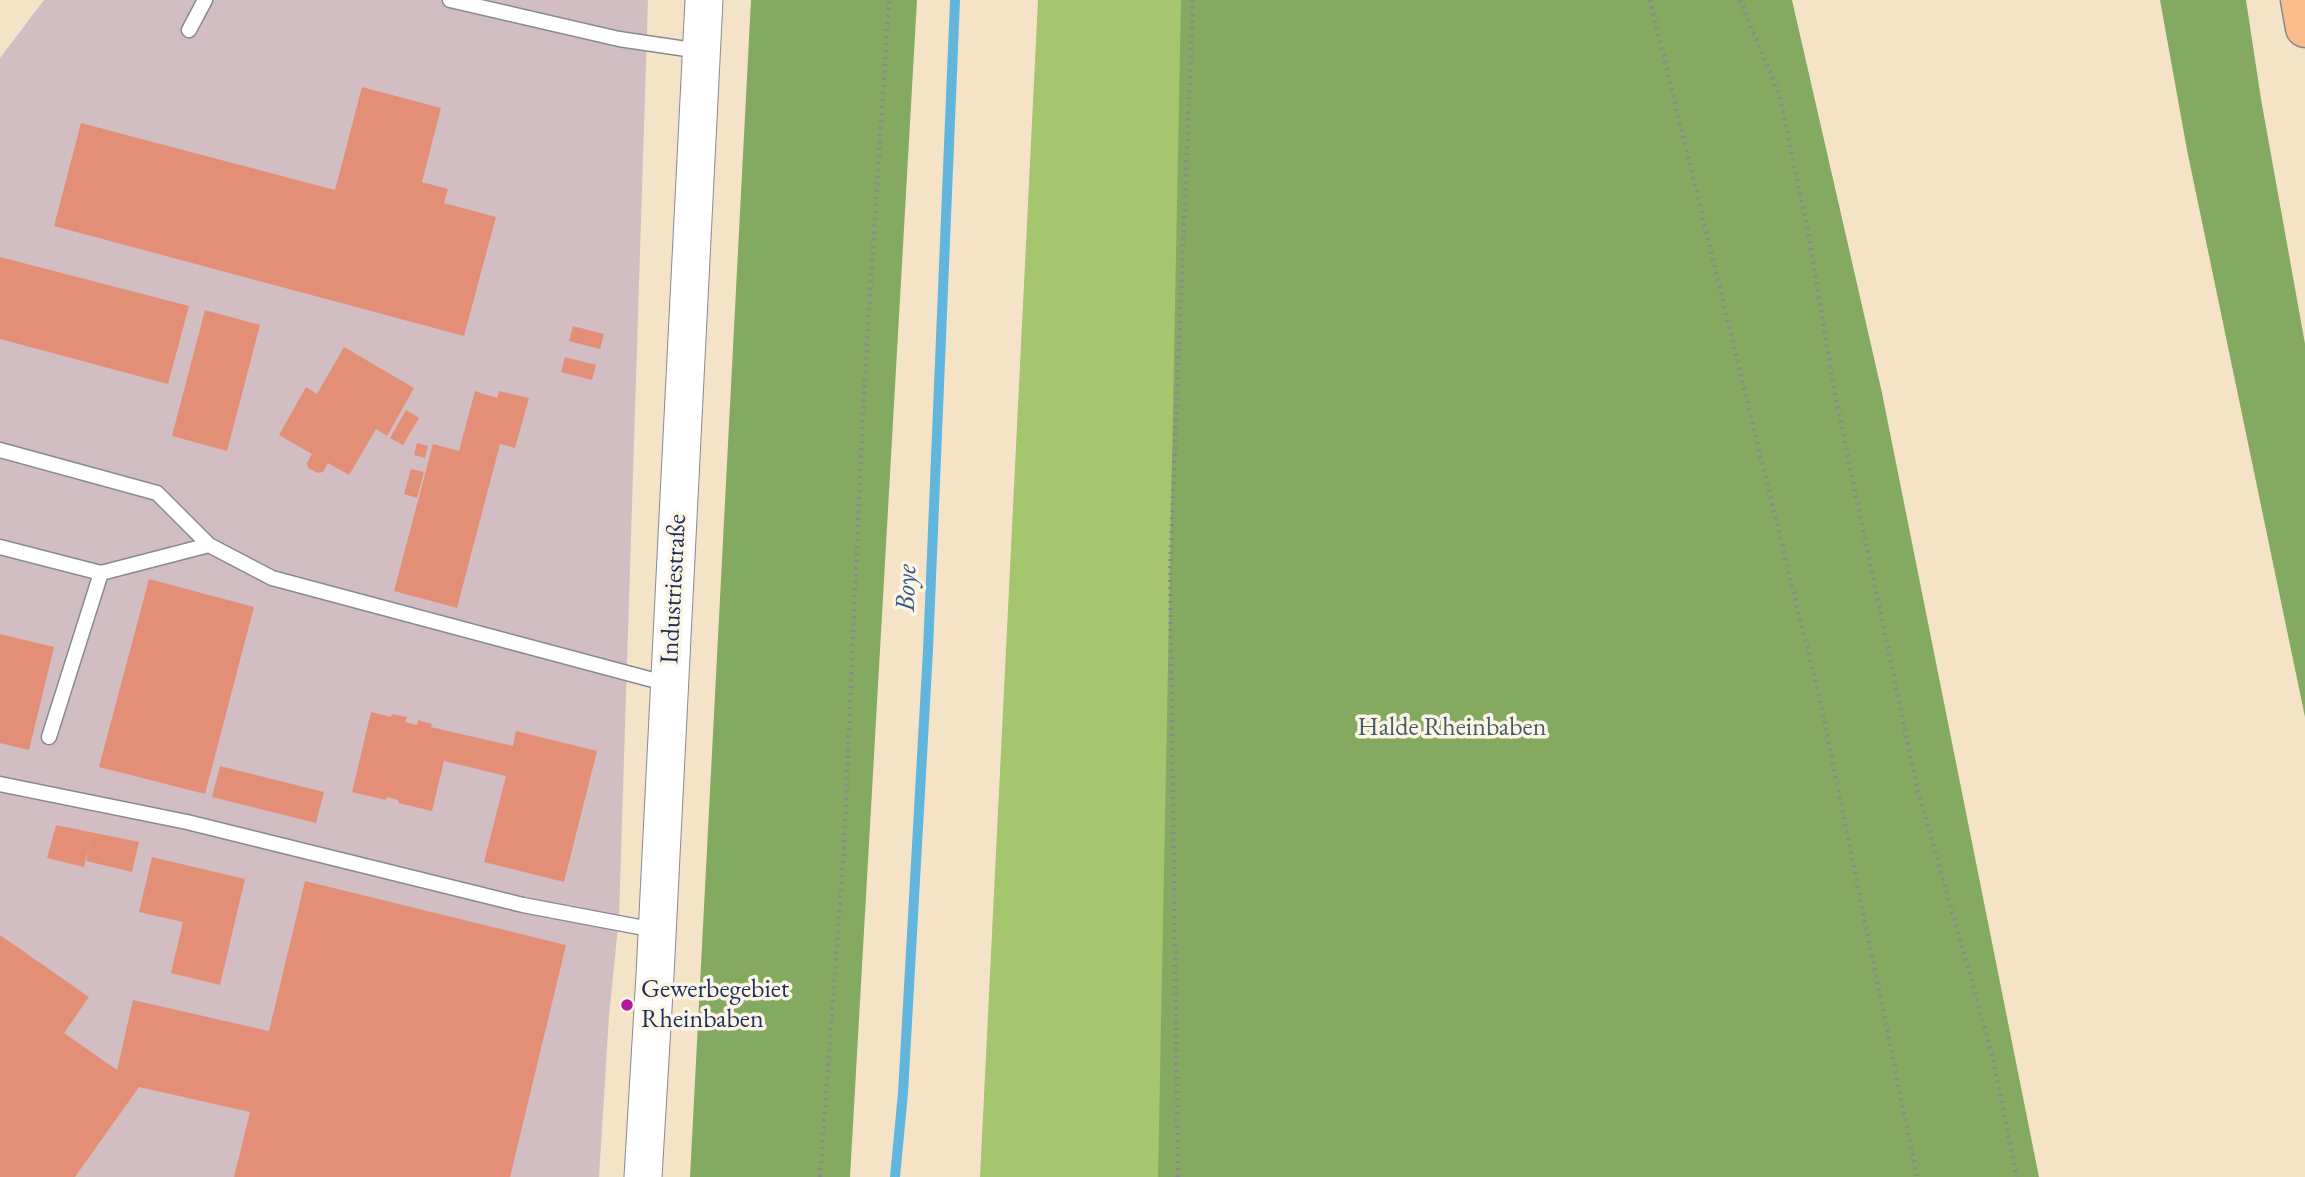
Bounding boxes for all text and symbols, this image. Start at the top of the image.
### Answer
street label: Industriestraße [654,513,694,665]
water label: Boye [889,564,925,612]
park label: Halde Rheinbaben [1358,712,1546,744]
place label: Gewerbegebiet Rheinbaben [641,974,789,1036]
marker: Gewerbegebiet Rheinbaben [619,997,635,1013]

